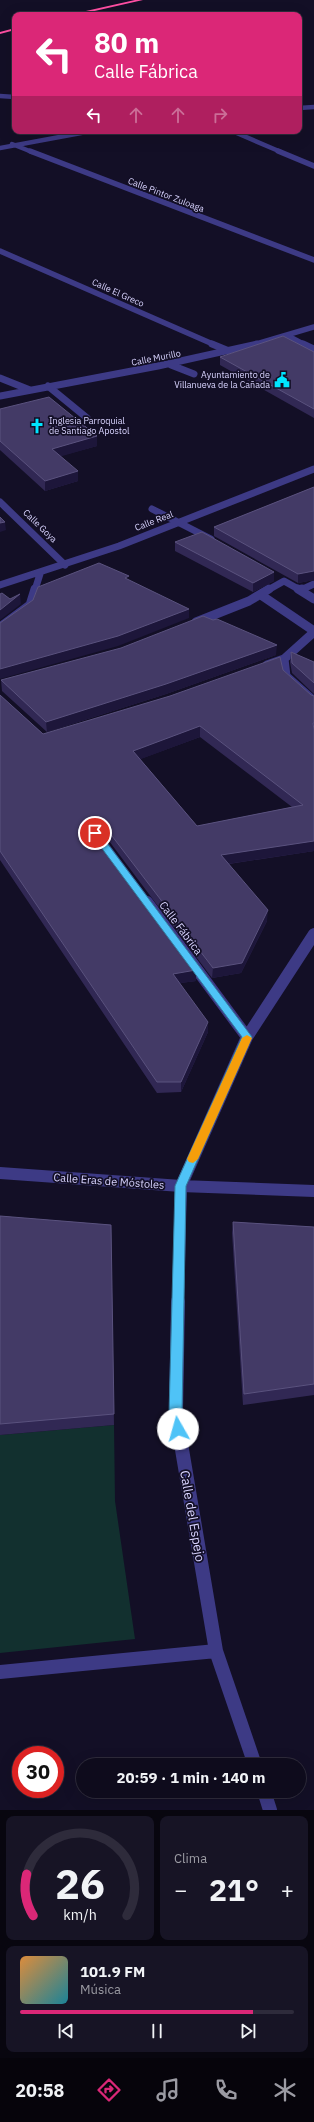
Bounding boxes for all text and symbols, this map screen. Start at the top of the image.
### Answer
text: 80 m [94,24,159,61]
icon: left [28,28,80,80]
text: Calle Fábrica [94,60,198,83]
icon: left [83,104,105,126]
icon: ahead [125,104,147,126]
icon: ahead [167,104,189,126]
icon: right [209,104,231,126]
street label: Calle Pintor Zuloaga [126,175,206,214]
street label: Calle El Greco [90,276,146,309]
street label: Calle Murillo [130,347,182,368]
place label: Ayuntamiento de Villanueva de la Cañada [174,369,270,390]
public building icon: Ayuntamiento de Villanueva de la Cañada [273,371,291,389]
place label: Inglesia Parroquial de Santiago Apostol [49,415,130,436]
church icon: Inglesia Parroquial de Santiago Apostol [28,417,46,435]
street label: Calle Goya [21,507,60,545]
street label: Calle Real [133,508,175,533]
pin [78,816,112,850]
icon: arrive [84,822,106,844]
street label: Calle Fábrica [156,898,206,958]
street label: Calle Eras de Móstoles [53,1170,165,1192]
position arrow [157,1408,199,1450]
street label: Calle del Espejo [176,1469,209,1563]
speed limit sign: 30 [12,1746,64,1798]
text: 20:59 · 1 min · 140 m [117,1768,265,1787]
text: Clima [174,1850,207,1867]
text: 26 [55,1856,105,1910]
text: 21° [209,1870,259,1909]
text: − [174,1875,187,1904]
text: + [281,1875,294,1904]
text: km/h [63,1905,97,1924]
text: 101.9 FM [80,1962,145,1981]
text: Música [80,1981,121,1998]
icon: previous [55,2020,77,2042]
icon: pause [146,2020,168,2042]
icon: next [237,2020,259,2042]
icon: directions [95,2076,123,2104]
icon: music [154,2076,182,2104]
icon: phone [212,2076,240,2104]
icon: climate [271,2076,299,2104]
text: 20:58 [15,2079,64,2102]

